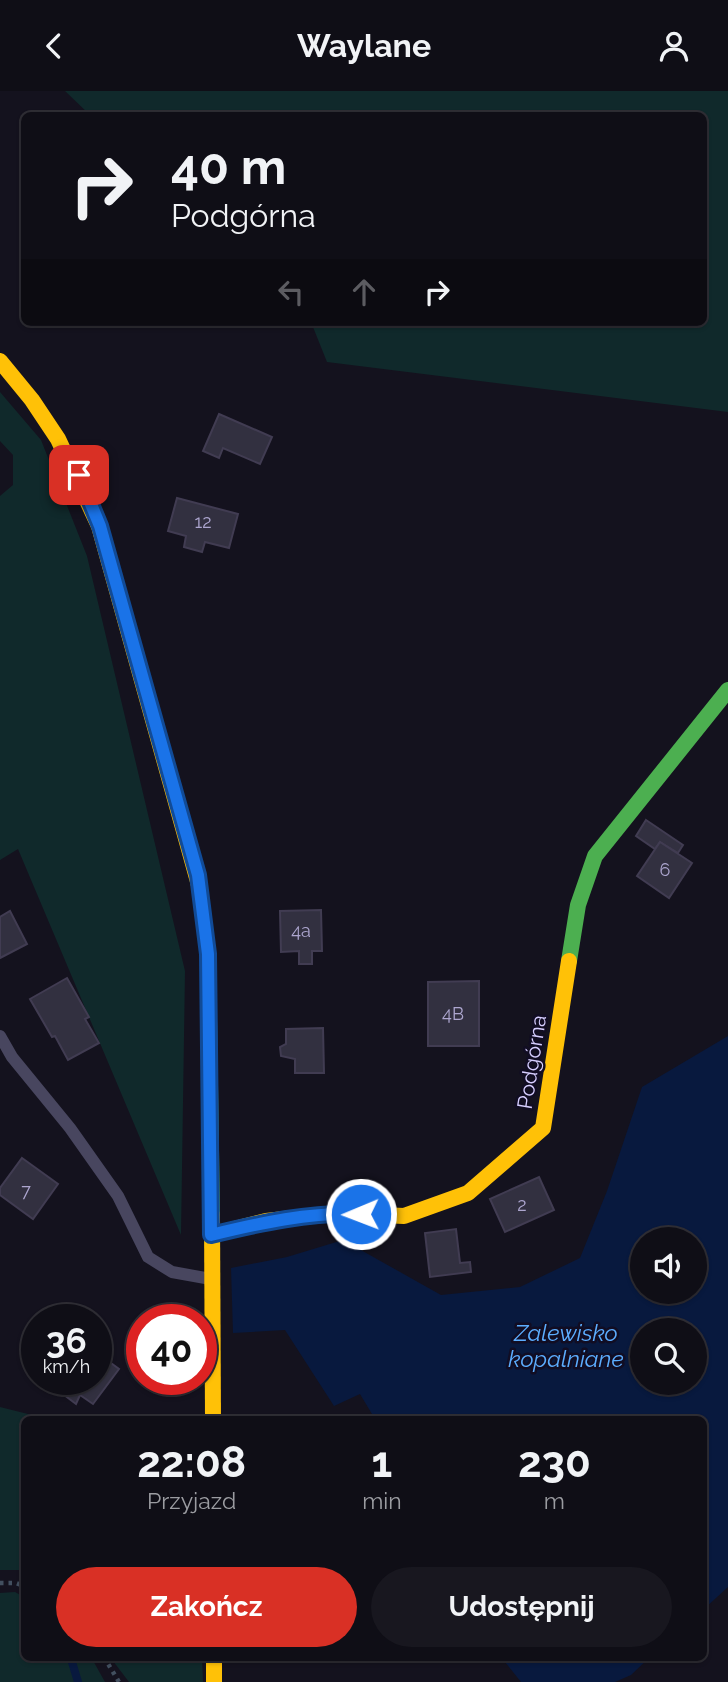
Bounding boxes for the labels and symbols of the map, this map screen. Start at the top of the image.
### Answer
pin [49,445,109,505]
house number: 12 [194,511,212,532]
house number: 6 [660,859,671,880]
house number: 4a [291,920,311,941]
house number: 4B [442,1003,464,1024]
street label: Podgórna [512,1013,551,1111]
position arrow [324,1177,398,1251]
house number: 7 [21,1180,31,1201]
house number: 2 [517,1194,527,1215]
speed limit sign: 40 [126,1304,217,1395]
water label: Zalewisko kopalniane [508,1319,624,1372]

